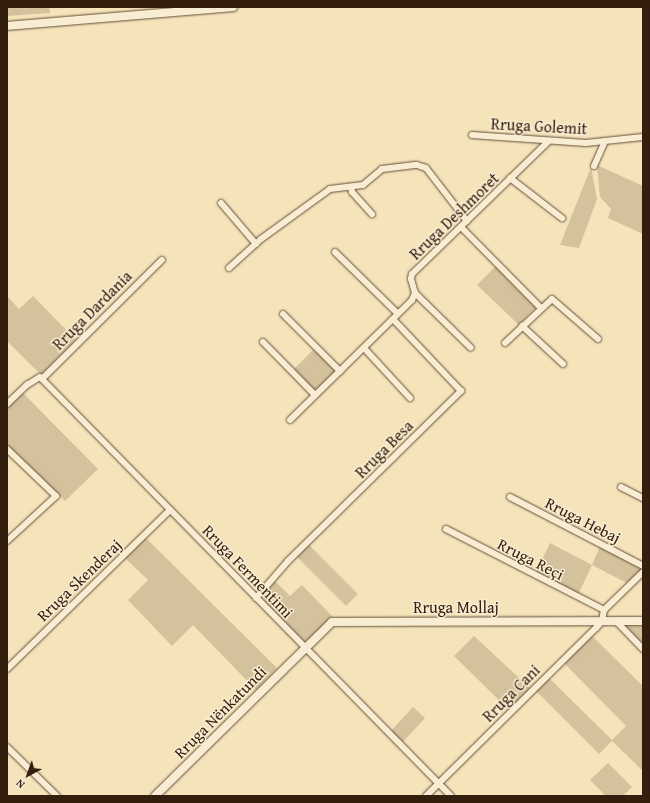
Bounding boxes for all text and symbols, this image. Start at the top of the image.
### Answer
street label: Rruga Golemit [490,114,588,138]
street label: Rruga Deshmoret [405,169,503,263]
street label: Rruga Dardania [48,266,136,354]
street label: Rruga Besa [351,416,417,482]
street label: Rruga Hebaj [542,493,624,547]
street label: Rruga Fermentimi [199,520,297,622]
street label: Rruga Reçi [495,534,567,584]
street label: Rruga Skenderaj [33,535,125,625]
street label: Rruga Mollaj [413,597,499,617]
street label: Rruga Cani [478,660,544,726]
street label: Rruga Nënkatundi [170,662,270,762]
north arrow [8,755,48,795]
text: N [12,776,28,793]

